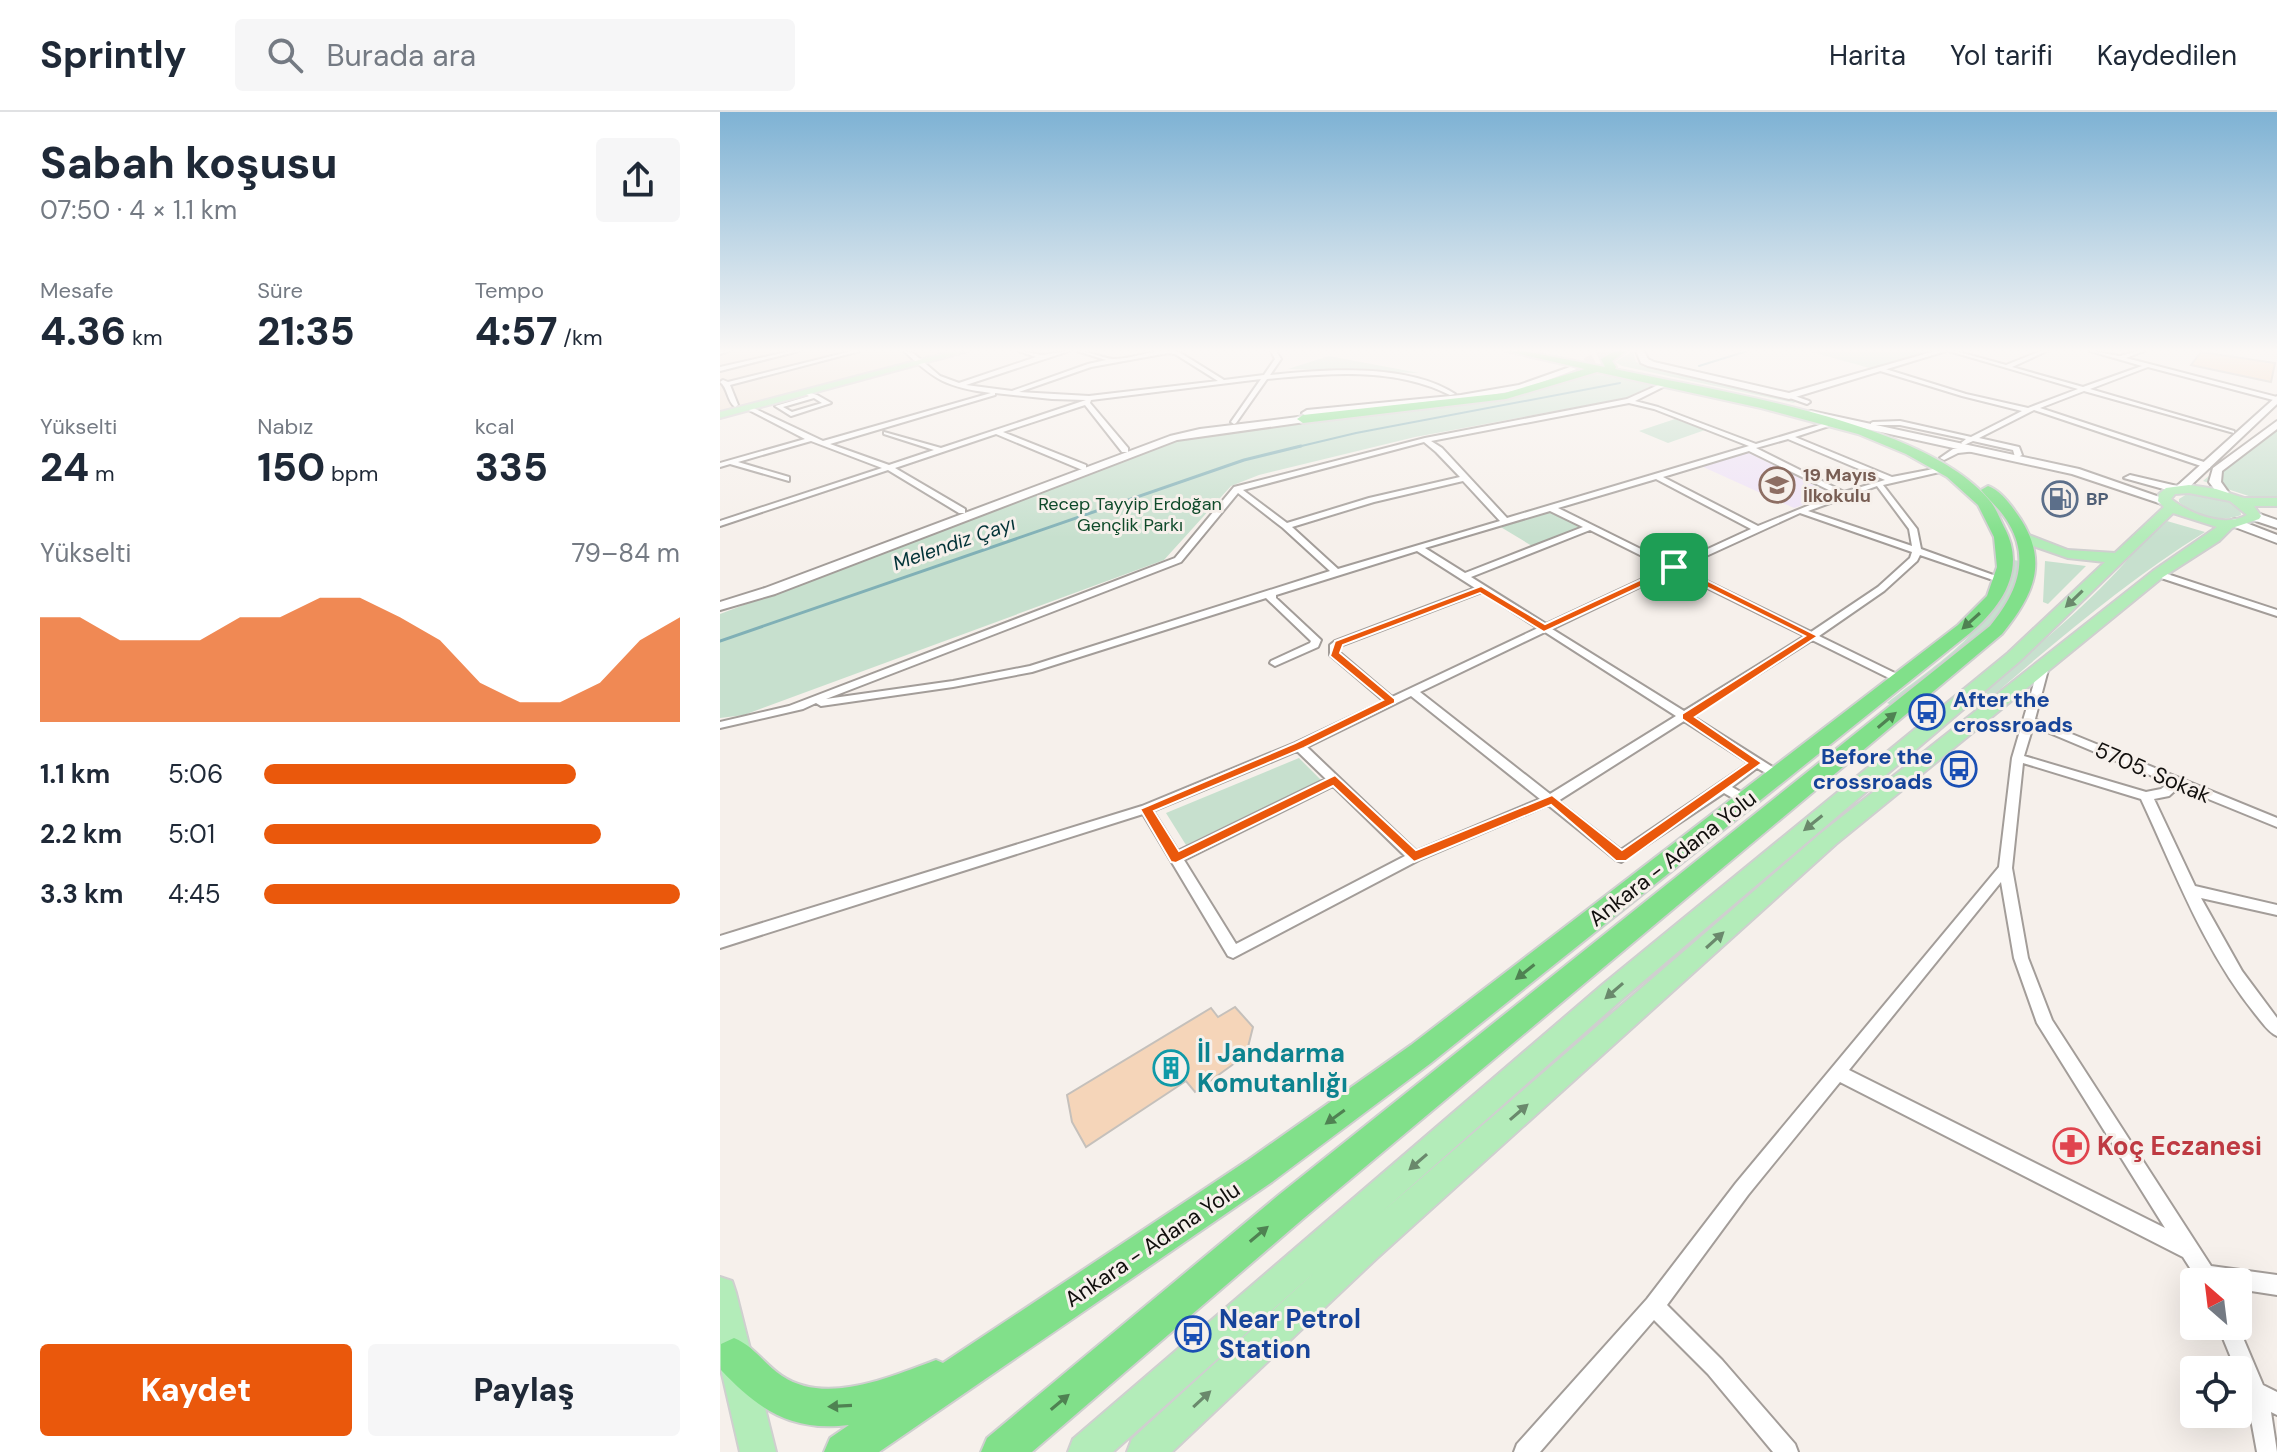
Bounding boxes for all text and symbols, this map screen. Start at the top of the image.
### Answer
search box [235,19,795,91]
text: Sprintly [40,30,187,80]
icon: search [263,33,307,77]
text: Burada ara [327,36,476,75]
text: Harita [1829,37,1906,74]
text: Yol tarifi [1950,37,2053,74]
text: Kaydedilen [2097,37,2237,74]
text: Sabah koşusu [40,134,338,192]
button: share [596,138,680,222]
text: 07:50 · 4 × 1.1 km [40,193,237,227]
text: Mesafe [40,276,114,305]
text: Süre [257,276,303,305]
text: Tempo [475,276,544,305]
text: 4.36 [40,305,126,357]
text: 21:35 [257,305,355,357]
text: 4:57 [475,305,557,357]
text: km [126,323,163,352]
text: /km [557,323,603,352]
text: Yükselti [40,412,117,441]
text: Nabız [257,412,313,441]
text: kcal [475,412,514,441]
text: 24 [40,441,89,493]
text: 150 [257,441,325,493]
text: 335 [475,441,548,493]
text: m [89,459,115,488]
text: bpm [325,459,378,488]
place label: 19 Mayıs İlkokulu [1803,463,1877,508]
school or university icon: 19 Mayıs İlkokulu [1758,466,1796,504]
fuel station icon: BP [2041,480,2079,518]
place label: BP [2086,487,2109,511]
park label: Recep Tayyip Erdoğan Gençlik Parkı [1038,492,1222,537]
water label: Melendiz Çayı [889,510,1019,576]
pin [1640,533,1708,601]
text: Yükselti [40,536,131,570]
text: 79–84 m [571,536,680,570]
icon: arrive [1652,545,1696,589]
one-way arrow [2065,589,2084,608]
one-way arrow [1961,612,1981,630]
place label: After the crossroads [1953,685,2073,739]
bus stop icon: After the crossroads [1908,693,1946,731]
one-way arrow [1877,712,1897,729]
street label: 5705. Sokak [2091,735,2215,810]
place label: Before the crossroads [1813,742,1933,796]
bus stop icon: Before the crossroads [1940,750,1978,788]
text: 1.1 km [40,757,110,791]
text: 5:06 [168,757,223,791]
street label: Ankara - Adana Yolu [1582,784,1762,933]
one-way arrow [1803,814,1823,831]
text: 2.2 km [40,817,122,851]
text: 5:01 [168,817,215,851]
text: 3.3 km [40,877,124,911]
text: 4:45 [168,877,221,911]
one-way arrow [1705,932,1724,950]
one-way arrow [1515,964,1535,980]
one-way arrow [1605,982,1625,999]
place label: İl Jandarma Komutanlığı [1197,1036,1348,1100]
building icon: İl Jandarma Komutanlığı [1152,1049,1190,1087]
one-way arrow [1509,1104,1529,1121]
one-way arrow [1325,1108,1345,1124]
pharmacy icon: Koç Eczanesi [2052,1127,2090,1165]
place label: Koç Eczanesi [2097,1129,2262,1163]
one-way arrow [1409,1152,1428,1170]
street label: Ankara - Adana Yolu [1059,1175,1246,1314]
one-way arrow [1249,1226,1269,1243]
north arrow [2180,1268,2252,1340]
map controls [2180,1268,2252,1428]
place label: Near Petrol Station [1219,1302,1361,1366]
bus stop icon: Near Petrol Station [1174,1315,1212,1353]
button: Kaydet [40,1344,352,1436]
button: Paylaş [368,1344,680,1436]
button: locate [2180,1356,2252,1428]
one-way arrow [1192,1391,1211,1409]
one-way arrow [1050,1394,1070,1411]
one-way arrow [827,1399,852,1412]

